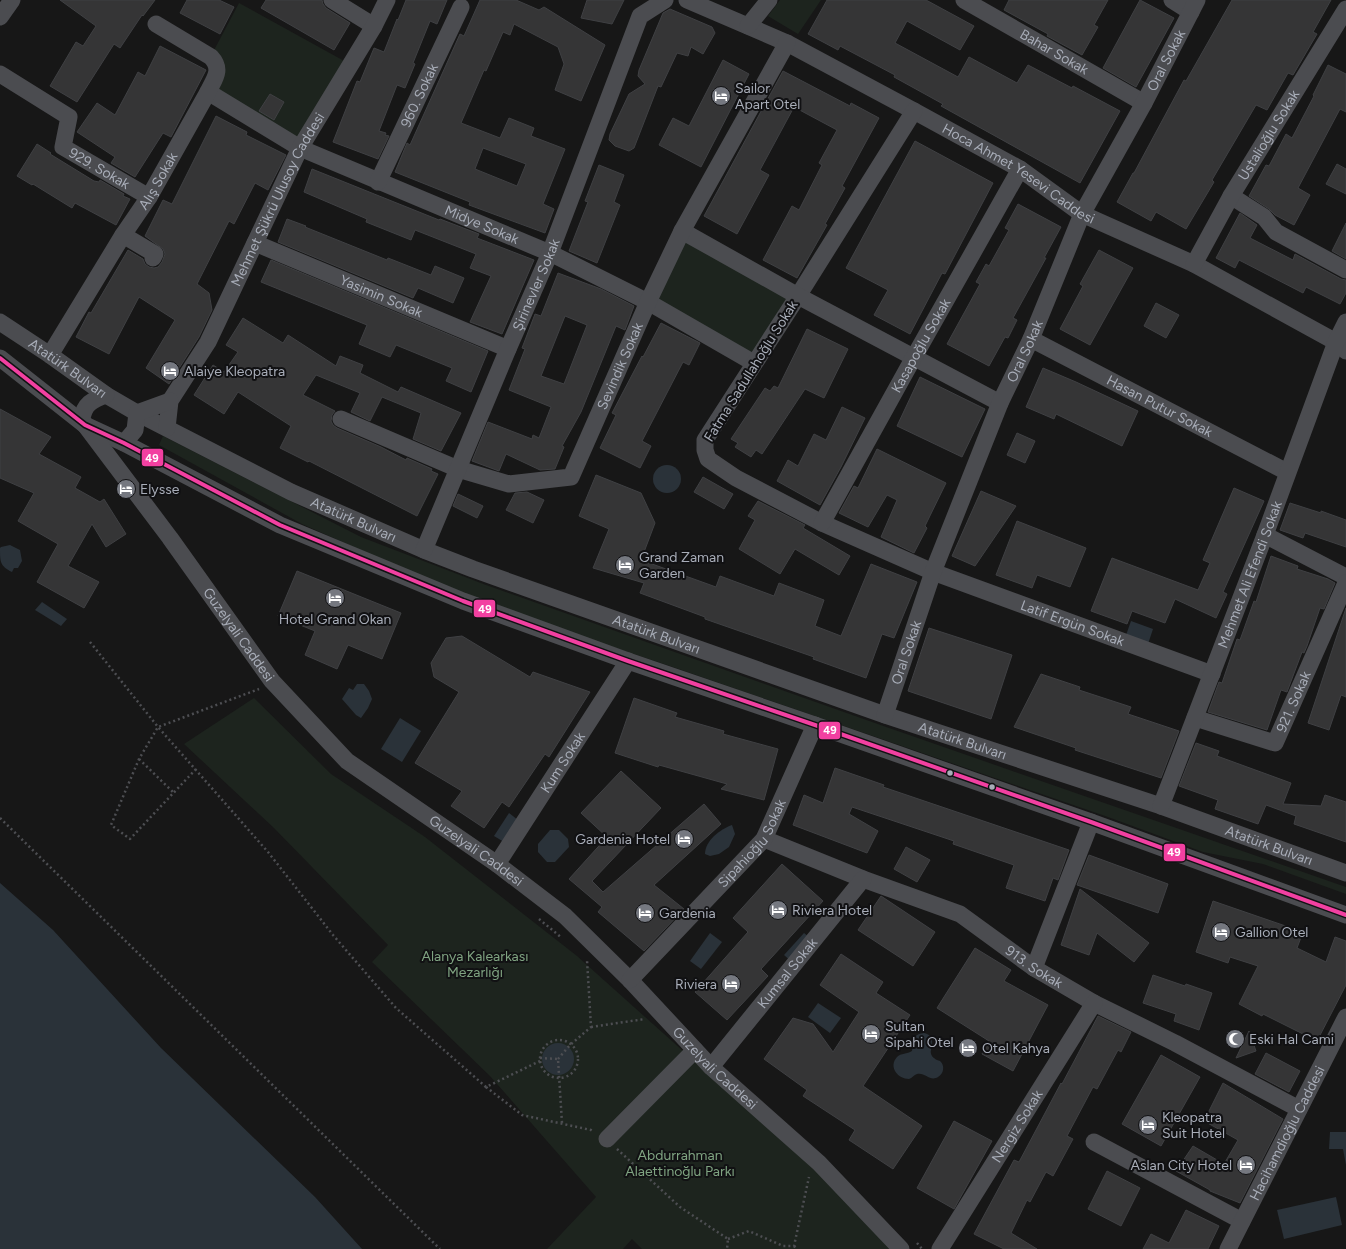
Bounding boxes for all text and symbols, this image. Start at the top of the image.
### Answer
street label: Bahar Sokak [1017,25,1092,78]
street label: Oral Sokak [1143,27,1189,94]
street label: 960. Sokak [397,60,442,130]
place label: Sailor Apart Otel [735,80,800,113]
hotel icon: Sailor Apart Otel [710,85,732,107]
street label: Ustalioğlu Sokak [1234,86,1303,183]
street label: Mehmet Şükrü Ulusoy Caddesi [227,109,328,289]
street label: Hoca Ahmet Yesevi Caddesi [939,120,1097,227]
street label: 929. Sokak [66,144,133,193]
street label: Alış Sokak [135,149,181,213]
street label: Midye Sokak [442,201,522,248]
street label: Şirinevler Sokak [509,236,563,333]
street label: Yasimin Sokak [337,271,426,321]
street label: Kasapoğlu Sokak [887,295,954,396]
street label: Fatma Sadullahoğlu Sokak [701,297,802,445]
street label: Oral Sokak [1003,317,1046,385]
street label: Sevindik Sokak [593,320,646,412]
street label: Atatürk Bulvarı [25,335,110,401]
hotel icon: Alaiye Kleopatra [159,360,181,382]
place label: Alaiye Kleopatra [184,363,285,380]
street label: Hasan Putur Sokak [1104,371,1216,440]
line badge: 49 [141,448,164,467]
text: 49 [145,452,159,465]
hotel icon: Elysse [115,478,137,500]
place label: Elysse [140,481,180,498]
street label: Atatürk Bulvarı [308,493,399,545]
street label: Mehmet Ali Efendi Sokak [1214,498,1285,650]
place label: Grand Zaman Garden [639,549,724,582]
hotel icon: Grand Zaman Garden [614,554,636,576]
street label: Guzelyali Caddesi [200,584,278,685]
hotel icon: Hotel Grand Okan [324,587,346,609]
street label: Latif Ergün Sokak [1018,596,1127,650]
line badge: 49 [473,599,496,618]
text: 49 [478,603,492,616]
place label: Hotel Grand Okan [279,611,391,628]
street label: Atatürk Bulvarı [610,611,703,657]
street label: Oral Sokak [887,618,925,687]
street label: 921. Sokak [1272,668,1314,735]
street label: Atatürk Bulvarı [916,718,1009,763]
line badge: 49 [818,721,841,740]
text: 49 [823,724,837,737]
street label: Kum Sokak [537,729,589,796]
unlabelled marker [945,768,955,778]
unlabelled marker [987,782,997,792]
street label: Sipahioğlu Sokak [714,796,789,891]
street label: Guzelyali Caddesi [426,811,527,890]
street label: Atatürk Bulvarı [1223,822,1315,869]
hotel icon: Gardenia Hotel [673,828,695,850]
place label: Gardenia Hotel [575,831,670,848]
line badge: 49 [1163,843,1186,862]
text: 49 [1167,846,1181,859]
hotel icon: Riviera Hotel [767,899,789,921]
hotel icon: Gardenia [634,902,656,924]
place label: Riviera Hotel [792,902,872,919]
place label: Gardenia [659,905,716,922]
hotel icon: Gallion Otel [1210,921,1232,943]
place label: Gallion Otel [1235,924,1308,941]
street label: Kumsal Sokak [753,934,821,1012]
street label: 913. Sokak [1002,942,1066,992]
park label: Alanya Kalearkası Mezarlığı [422,948,528,981]
hotel icon: Riviera [720,973,742,995]
place label: Riviera [675,976,717,993]
place label: Sultan Sipahi Otel [885,1018,954,1051]
street label: Guzelyali Caddesi [669,1023,761,1113]
hotel icon: Sultan Sipahi Otel [860,1023,882,1045]
mosque icon: Eski Hal Cami [1224,1028,1246,1050]
place label: Eski Hal Cami [1249,1031,1334,1048]
hotel icon: Otel Kahya [957,1037,979,1059]
place label: Otel Kahya [982,1040,1050,1057]
street label: Hacihamdioğlu Caddesi [1246,1063,1328,1203]
street label: Nergiz Sokak [988,1087,1046,1166]
place label: Kleopatra Suit Hotel [1162,1109,1225,1142]
hotel icon: Kleopatra Suit Hotel [1137,1114,1159,1136]
park label: Abdurrahman Alaettinoğlu Parkı [625,1147,735,1180]
hotel icon: Aslan City Hotel [1235,1154,1257,1176]
place label: Aslan City Hotel [1130,1157,1232,1174]

